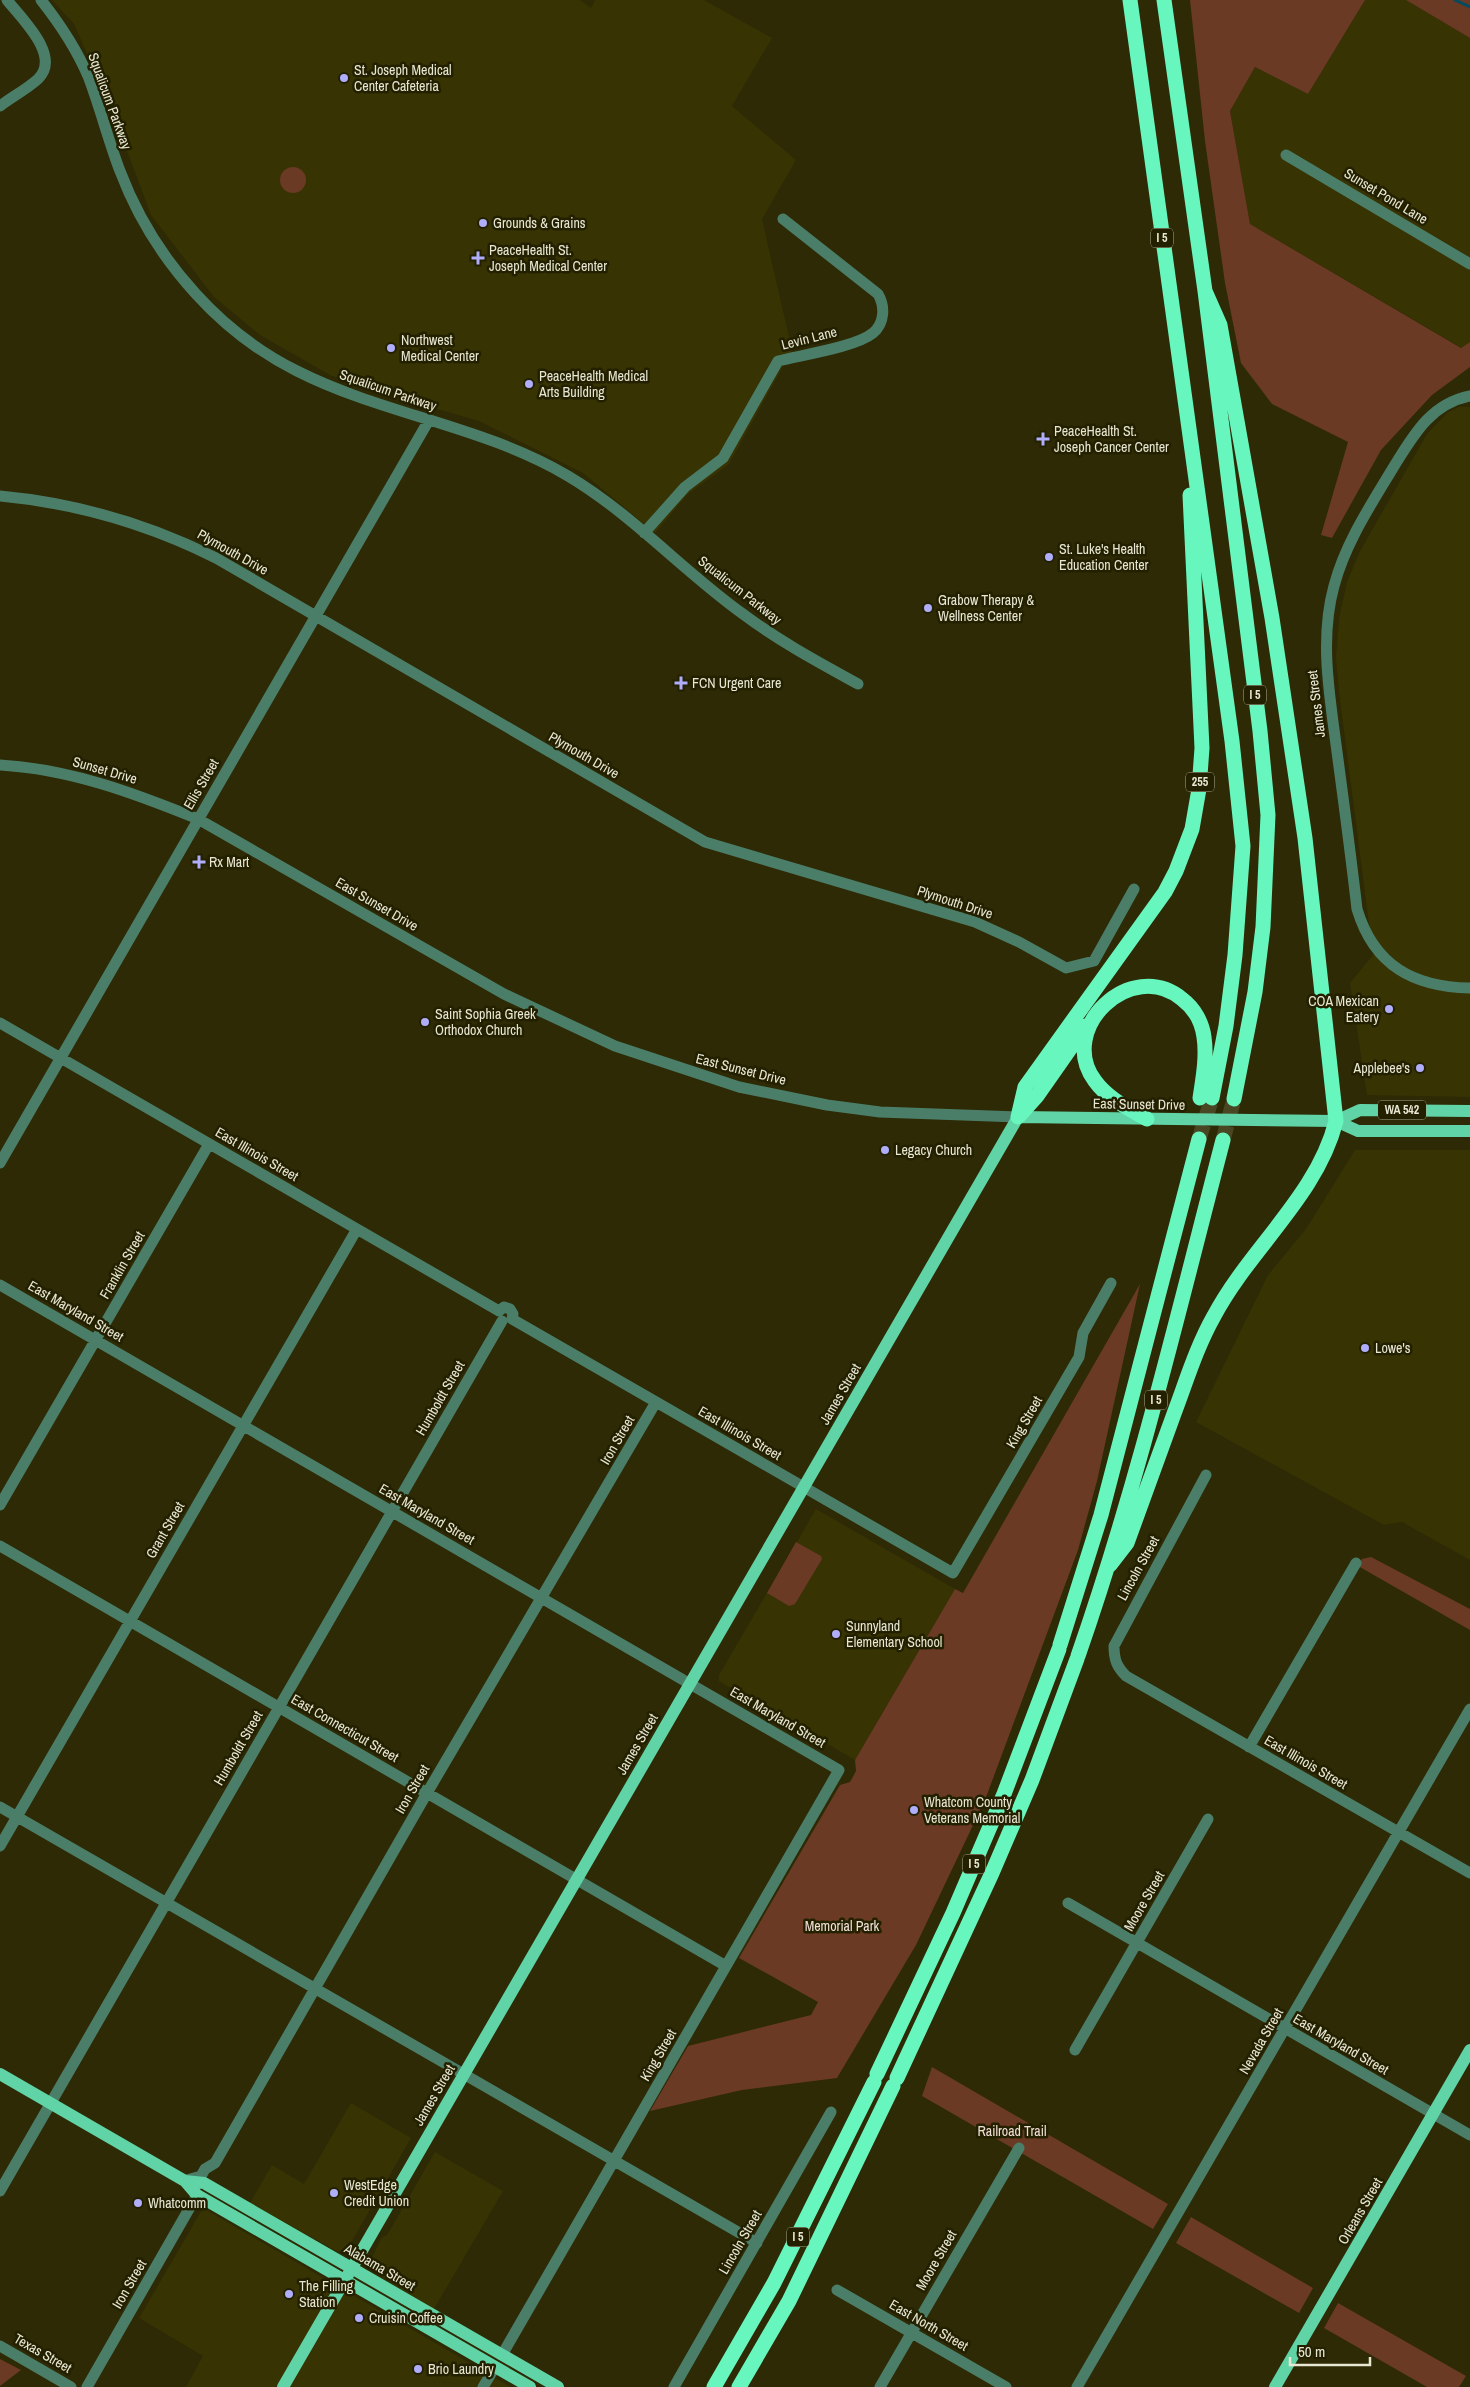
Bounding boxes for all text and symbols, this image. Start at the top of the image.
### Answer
street label: Squalicum Parkway [84,50,136,152]
place label: St. Joseph Medical Center Cafeteria [354,61,452,95]
marker: St. Joseph Medical Center Cafeteria [338,72,350,84]
street label: Sunset Pond Lane [1341,164,1431,228]
place label: Grounds & Grains [493,214,586,232]
marker: Grounds & Grains [477,217,489,229]
road number: I 5 [1151,228,1173,248]
place label: PeaceHealth St. Joseph Medical Center [489,241,607,275]
marker: PeaceHealth St. Joseph Medical Center [471,251,485,265]
street label: Levin Lane [779,322,839,354]
place label: Northwest Medical Center [401,331,479,365]
marker: Northwest Medical Center [385,342,397,354]
street label: Squalicum Parkway [337,365,439,415]
place label: PeaceHealth Medical Arts Building [538,367,648,401]
marker: PeaceHealth Medical Arts Building [523,378,535,390]
place label: PeaceHealth St. Joseph Cancer Center [1054,422,1169,456]
marker: PeaceHealth St. Joseph Cancer Center [1036,432,1050,446]
street label: Plymouth Drive [194,525,272,579]
place label: St. Luke's Health Education Center [1059,540,1149,574]
marker: St. Luke's Health Education Center [1043,551,1055,563]
street label: Squalicum Parkway [694,552,786,628]
place label: Grabow Therapy & Wellness Center [938,591,1034,625]
marker: Grabow Therapy & Wellness Center [922,602,934,614]
street label: James Street [1303,669,1329,739]
place label: FCN Urgent Care [692,674,781,692]
marker: FCN Urgent Care [674,676,688,690]
road number: I 5 [1244,686,1266,704]
street label: Plymouth Drive [546,728,622,782]
street label: Sunset Drive [71,752,139,788]
street label: Ellis Street [179,755,223,813]
road number: 255 [1186,772,1214,792]
place label: Rx Mart [209,853,249,871]
marker: Rx Mart [193,856,205,868]
street label: East Sunset Drive [332,873,422,935]
street label: Plymouth Drive [915,881,995,923]
place label: COA Mexican Eatery [1308,992,1379,1026]
marker: COA Mexican Eatery [1383,1003,1395,1015]
place label: Saint Sophia Greek Orthodox Church [435,1005,536,1039]
marker: Saint Sophia Greek Orthodox Church [419,1016,431,1028]
street label: East Sunset Drive [694,1049,788,1089]
place label: Applebee's [1353,1059,1410,1077]
marker: Applebee's [1414,1062,1426,1074]
street label: East Sunset Drive [1093,1094,1185,1114]
road number: WA 542 [1378,1100,1426,1120]
street label: East Illinois Street [212,1123,302,1185]
place label: Legacy Church [895,1141,972,1159]
marker: Legacy Church [879,1144,891,1156]
street label: Franklin Street [95,1228,149,1302]
street label: East Maryland Street [25,1276,127,1346]
place label: Lowe's [1375,1339,1411,1357]
marker: Lowe's [1359,1342,1371,1354]
street label: Humboldt Street [411,1358,469,1438]
street label: James Street [815,1360,865,1428]
road number: I 5 [1145,1390,1167,1410]
street label: King Street [1002,1393,1046,1451]
street label: East Illinois Street [695,1402,785,1464]
street label: Iron Street [596,1412,638,1468]
street label: East Maryland Street [376,1479,478,1549]
street label: Grant Street [142,1498,188,1562]
street label: Lincoln Street [1113,1533,1163,1603]
place label: Sunnyland Elementary School [846,1617,942,1651]
marker: Sunnyland Elementary School [830,1628,842,1640]
street label: East Maryland Street [727,1682,829,1752]
street label: East Connecticut Street [288,1690,402,1766]
street label: Humboldt Street [209,1708,267,1788]
street label: James Street [612,1710,662,1778]
street label: East Illinois Street [1261,1731,1351,1793]
street label: Iron Street [391,1761,433,1817]
place label: Whatcom County Veterans Memorial [924,1793,1020,1827]
marker: Whatcom County Veterans Memorial [908,1804,920,1816]
road number: I 5 [963,1855,985,1874]
street label: Moore Street [1120,1868,1168,1934]
park label: Memorial Park [805,1917,880,1935]
street label: Nevada Street [1235,2005,1287,2077]
street label: East Maryland Street [1290,2009,1392,2079]
street label: King Street [636,2026,680,2084]
street label: James Street [409,2061,459,2129]
park label: Railroad Trail [978,2122,1046,2140]
street label: Orleans Street [1334,2174,1386,2248]
place label: WestEdge Credit Union [344,2176,409,2210]
marker: WestEdge Credit Union [328,2187,340,2199]
place label: Whatcomm [148,2194,206,2212]
marker: Whatcomm [132,2197,144,2209]
street label: Lincoln Street [714,2207,766,2277]
street label: Moore Street [912,2227,960,2293]
road number: I 5 [787,2228,809,2246]
street label: Alabama Street [340,2239,419,2295]
street label: Iron Street [108,2256,150,2312]
place label: The Filling Station [299,2277,354,2311]
marker: The Filling Station [283,2288,295,2300]
street label: East North Street [886,2295,972,2355]
place label: Cruisin Coffee [369,2309,443,2327]
marker: Cruisin Coffee [353,2312,365,2324]
street label: Texas Street [11,2329,75,2377]
scale bar [1290,2334,1370,2366]
text: 50 m [1298,2341,1325,2362]
place label: Brio Laundry [428,2360,494,2378]
marker: Brio Laundry [412,2363,424,2375]

